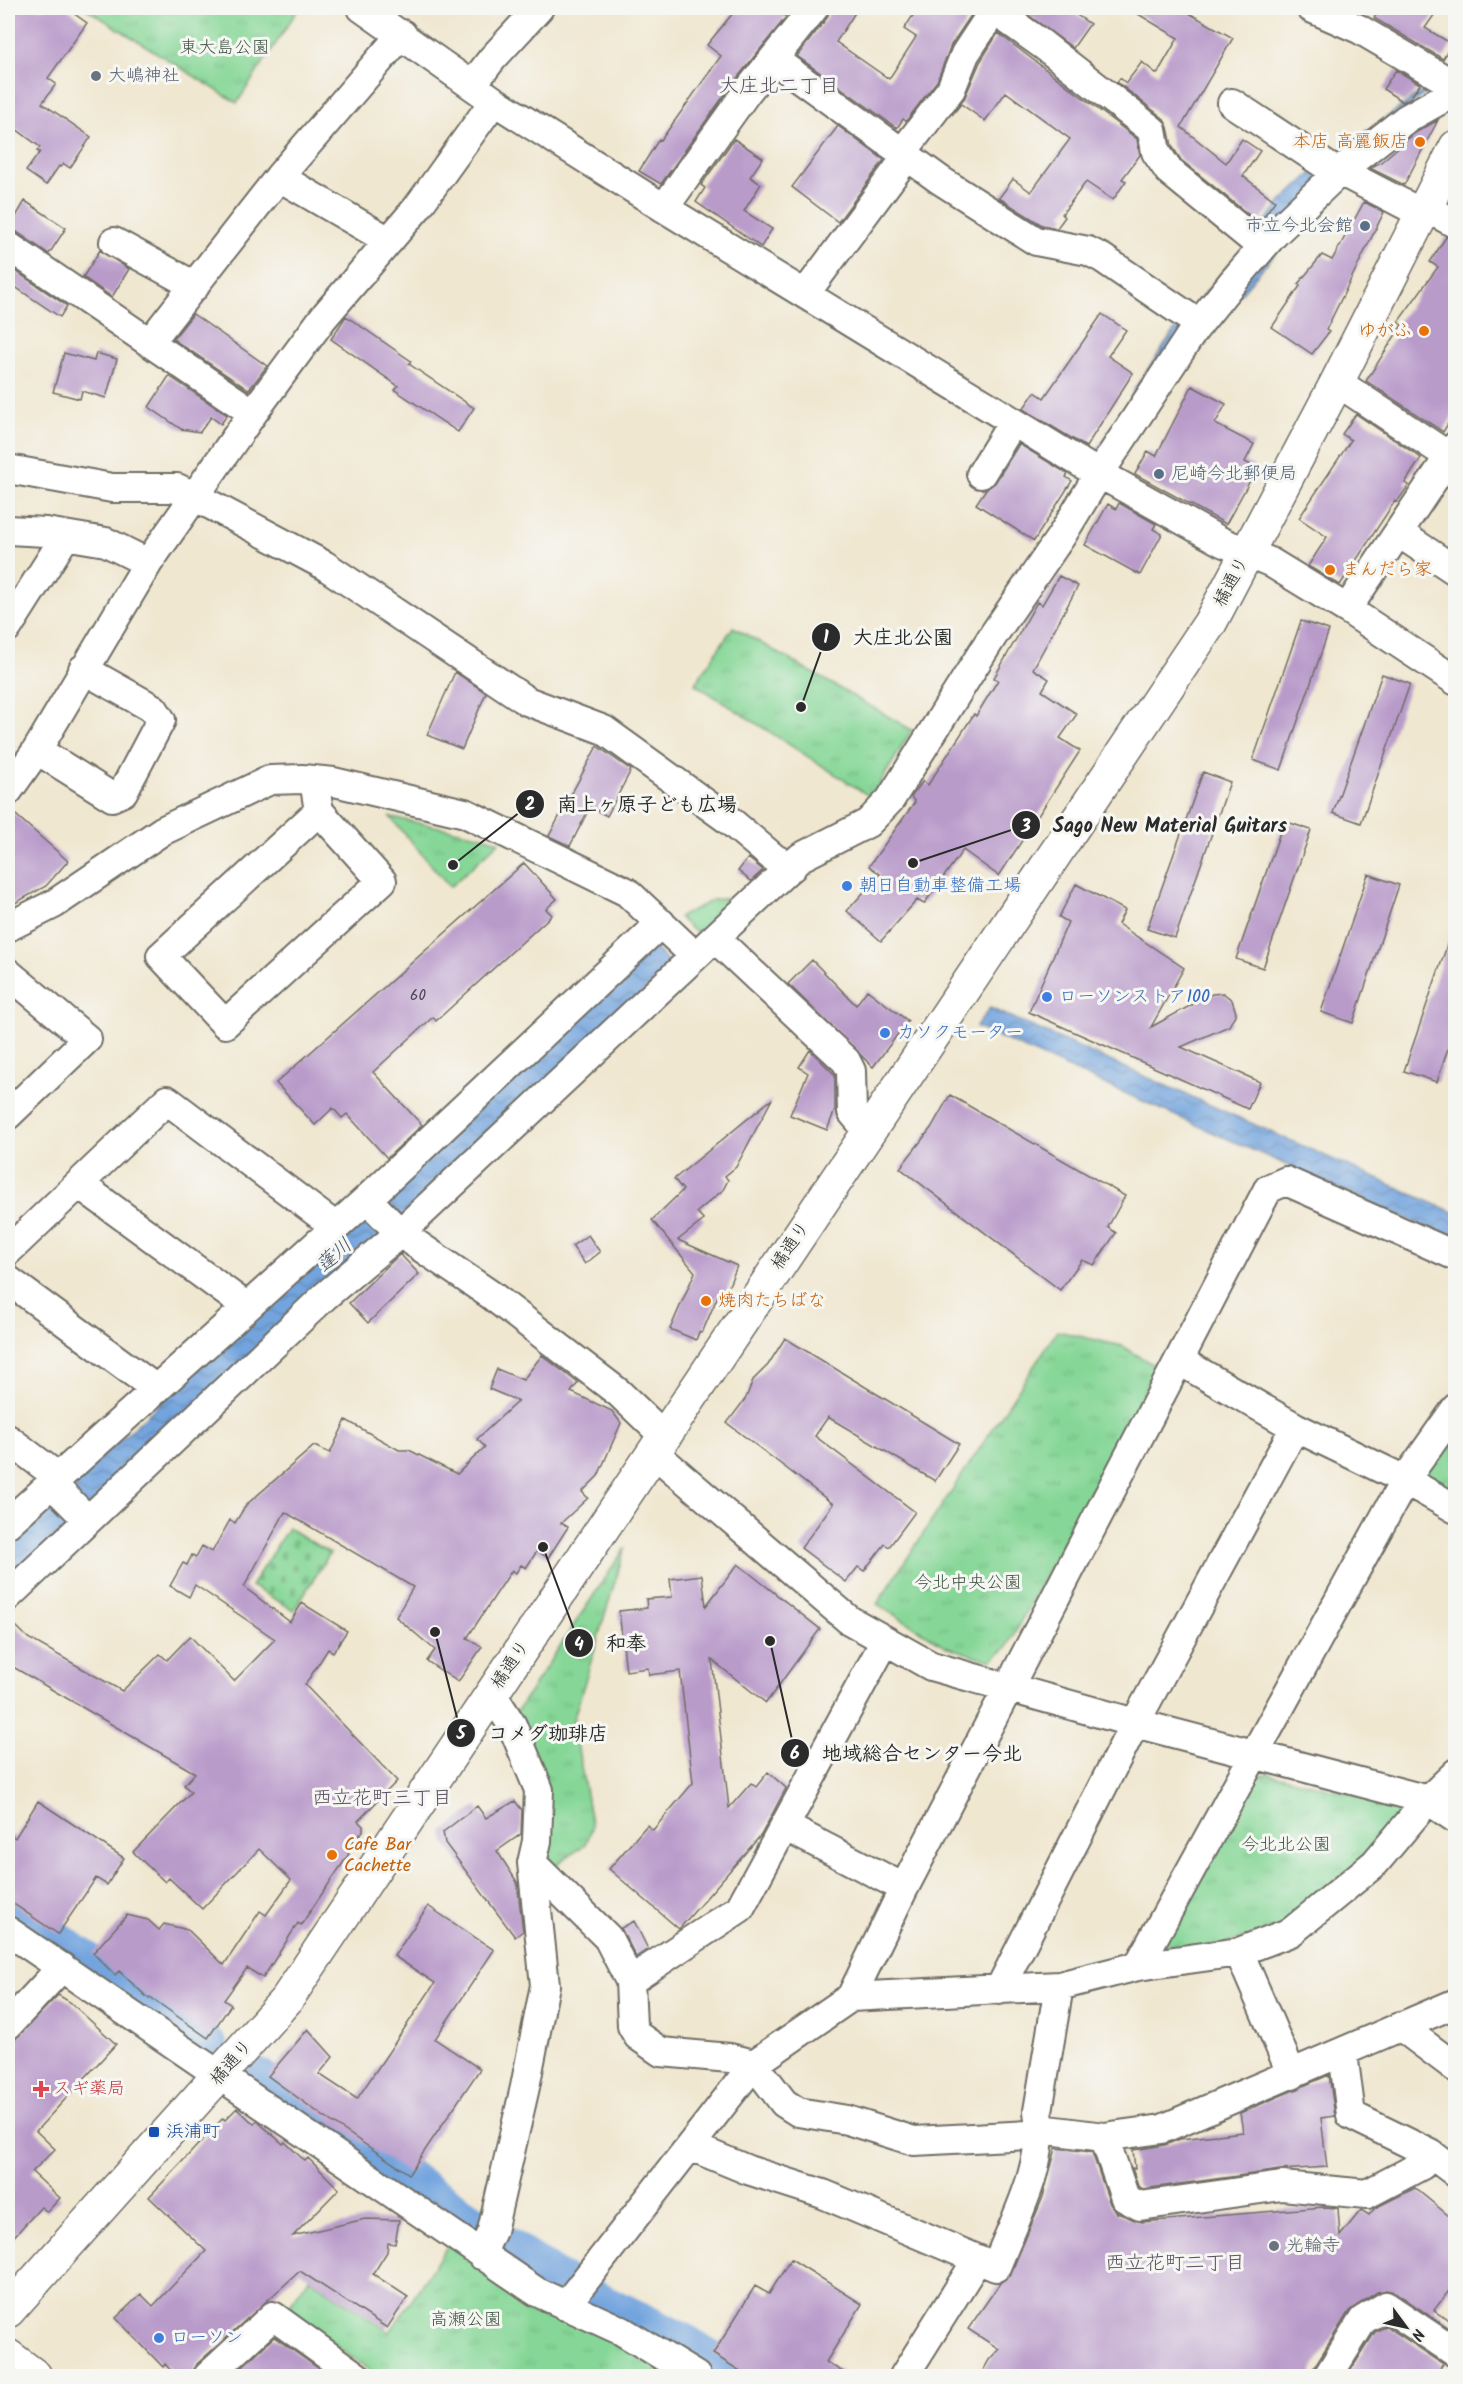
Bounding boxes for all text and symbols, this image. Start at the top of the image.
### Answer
park label: 東大島公園 [180,34,270,63]
place label: 大嶋神社 [108,62,180,91]
marker: 大嶋神社 [89,69,103,83]
district label: 大庄北二丁目 [719,71,839,103]
place label: 本店 高麗飯店 [1293,128,1408,157]
marker: 本店 高麗飯店 [1413,135,1427,149]
place label: 市立今北会館 [1245,212,1353,241]
marker: 市立今北会館 [1358,219,1372,233]
place label: ゆがふ [1358,317,1412,346]
marker: ゆがふ [1417,324,1431,338]
place label: 尼崎今北郵便局 [1171,460,1297,489]
marker: 尼崎今北郵便局 [1152,467,1166,481]
street label: 橘通り [1207,551,1257,613]
place label: まんだら家 [1342,556,1432,585]
marker: まんだら家 [1323,563,1337,577]
callout: 大庄北公園 [811,618,965,656]
text: 大庄北公園 [853,623,953,655]
text: 1 [823,624,829,653]
callout: 南上ヶ原子ども広場 [515,785,749,823]
text: 南上ヶ原子ども広場 [557,790,737,822]
text: 2 [525,791,535,820]
callout: Sago New Material Guitars [1011,806,1300,844]
text: Sago New Material Guitars [1053,811,1288,843]
text: 3 [1020,813,1031,842]
place label: 朝日自動車整備工場 [859,872,1021,901]
marker: 朝日自動車整備工場 [840,879,854,893]
place label: ローソンストア100 [1059,983,1210,1012]
house number: 60 [410,984,426,1008]
marker: ローソンストア100 [1040,990,1054,1004]
place label: カソクモーター [897,1019,1023,1048]
marker: カソクモーター [878,1026,892,1040]
street label: 橘通り [764,1216,818,1276]
water label: 蓬川 [309,1231,361,1281]
place label: 焼肉たちばな [718,1287,826,1316]
marker: 焼肉たちばな [699,1294,713,1308]
park label: 今北中央公園 [914,1569,1022,1598]
callout: 和奉 [564,1624,658,1662]
text: 和奉 [606,1629,646,1661]
text: 4 [574,1631,584,1660]
street label: 橘通り [484,1635,538,1695]
callout: コメダ珈琲店 [446,1714,620,1752]
text: コメダ珈琲店 [488,1719,608,1751]
text: 5 [455,1720,467,1749]
callout: 地域総合センター今北 [780,1734,1034,1772]
text: 地域総合センター今北 [822,1739,1022,1771]
text: 6 [790,1740,800,1769]
district label: 西立花町三丁目 [312,1783,452,1815]
place label: Cafe Bar Cachette [344,1831,412,1881]
park label: 今北北公園 [1241,1831,1331,1860]
marker: Cafe Bar Cachette [325,1848,339,1862]
street label: 橘通り [203,2033,261,2093]
place label: スギ薬局 [53,2075,125,2104]
marker: スギ薬局 [34,2082,48,2096]
place label: 浜浦町 [166,2118,220,2147]
marker: 浜浦町 [147,2125,161,2139]
place label: 光輪寺 [1286,2232,1340,2261]
marker: 光輪寺 [1267,2239,1281,2253]
district label: 西立花町二丁目 [1105,2248,1245,2280]
north arrow [1376,2297,1436,2357]
park label: 高瀬公園 [430,2306,502,2335]
text: N [1404,2323,1431,2345]
place label: ローソン [171,2324,243,2353]
marker: ローソン [152,2331,166,2345]

